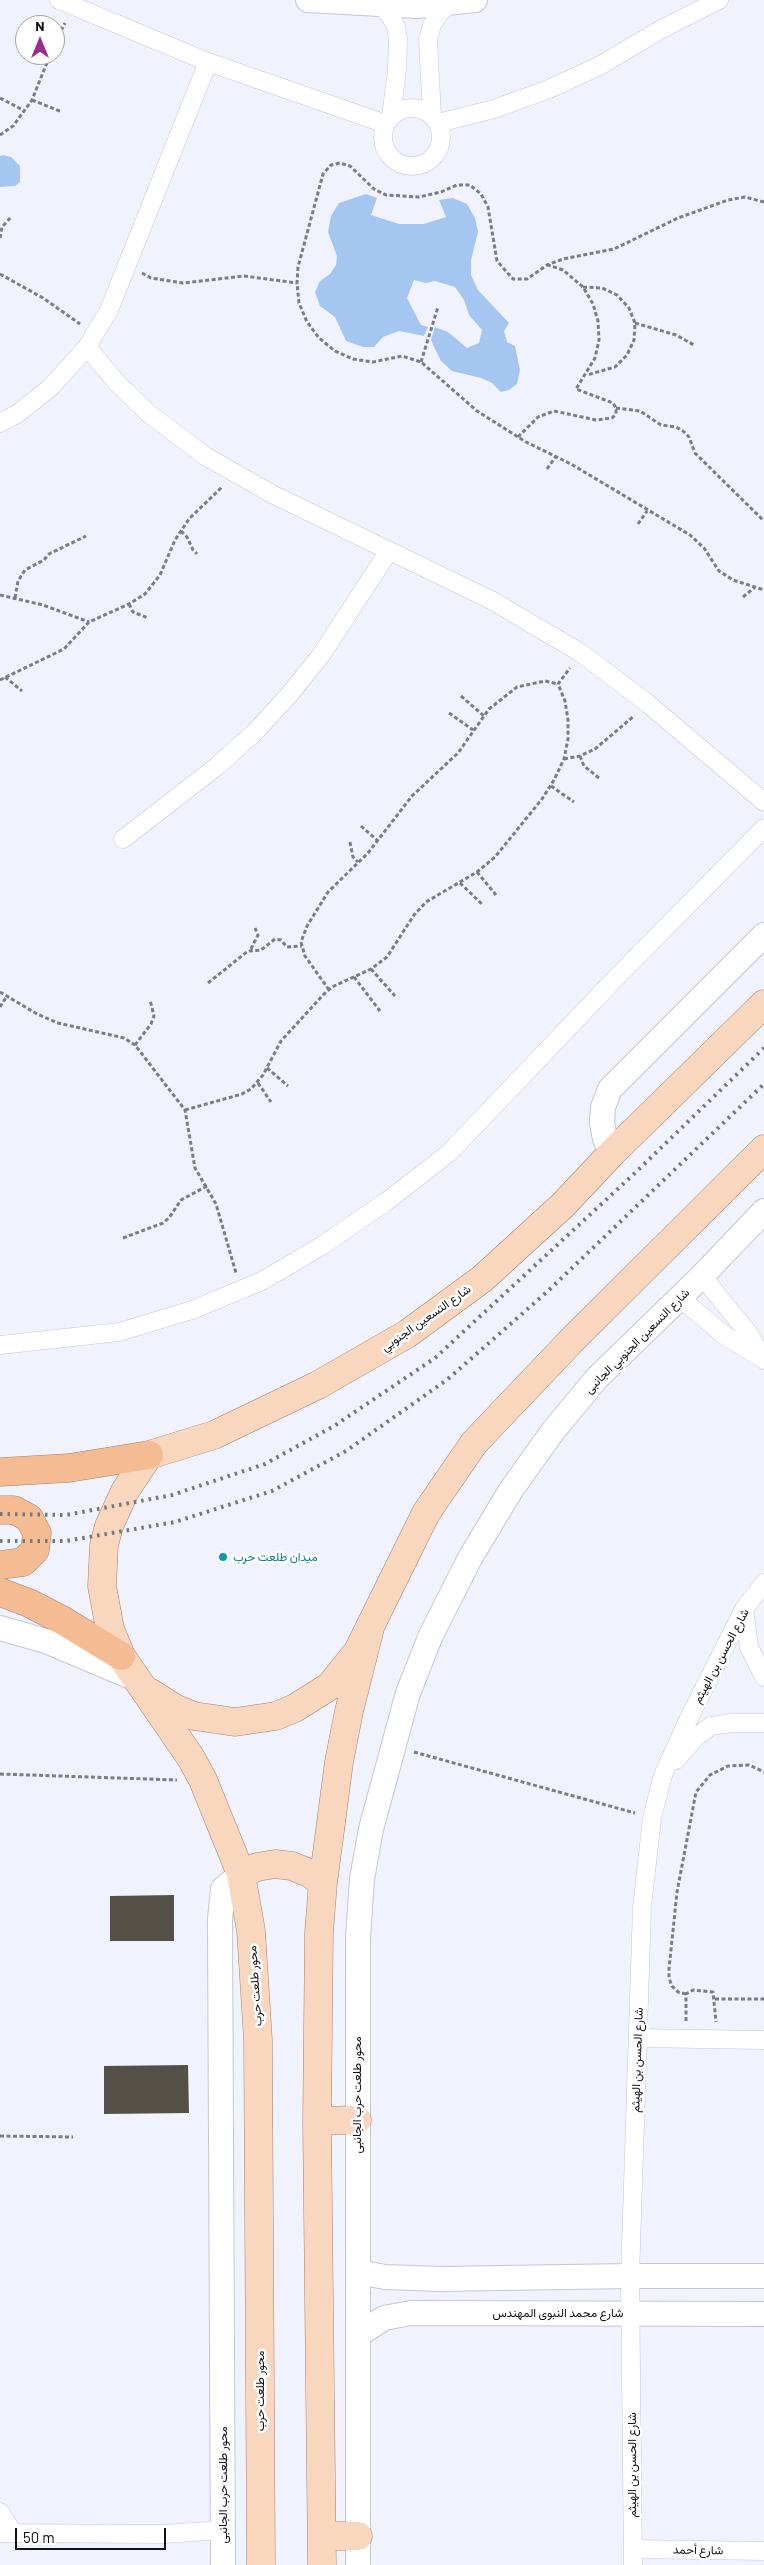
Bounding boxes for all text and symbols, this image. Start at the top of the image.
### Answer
north arrow [15,15,65,65]
text: N [35,17,45,34]
street label: شارع التسعين الجنوبي [378,1282,474,1354]
street label: شارع التسعين الجنوبي الجانبى [582,1286,692,1396]
place label: ميدان طلعت حرب [233,1550,318,1564]
marker: ميدان طلعت حرب [217,1551,229,1563]
street label: شارع الحسن بن الهيثم [690,1606,752,1706]
street label: محور طلعت حرب [245,1945,265,2027]
street label: شارع الحسن بن الهيثم [628,2007,646,2113]
street label: محور طلعت حرب الجانبى [350,2036,364,2154]
street label: شارع محمد النبوى المهندس [492,2306,624,2320]
street label: محور طلعت حرب [253,2351,267,2431]
street label: شارع الحسن بن الهيثم [625,2412,639,2518]
street label: محور طلعت حرب الجانبى [216,2426,230,2544]
scale bar [18,2518,169,2550]
text: 50 m [23,2528,55,2546]
street label: شارع أحمد [673,2542,723,2558]

